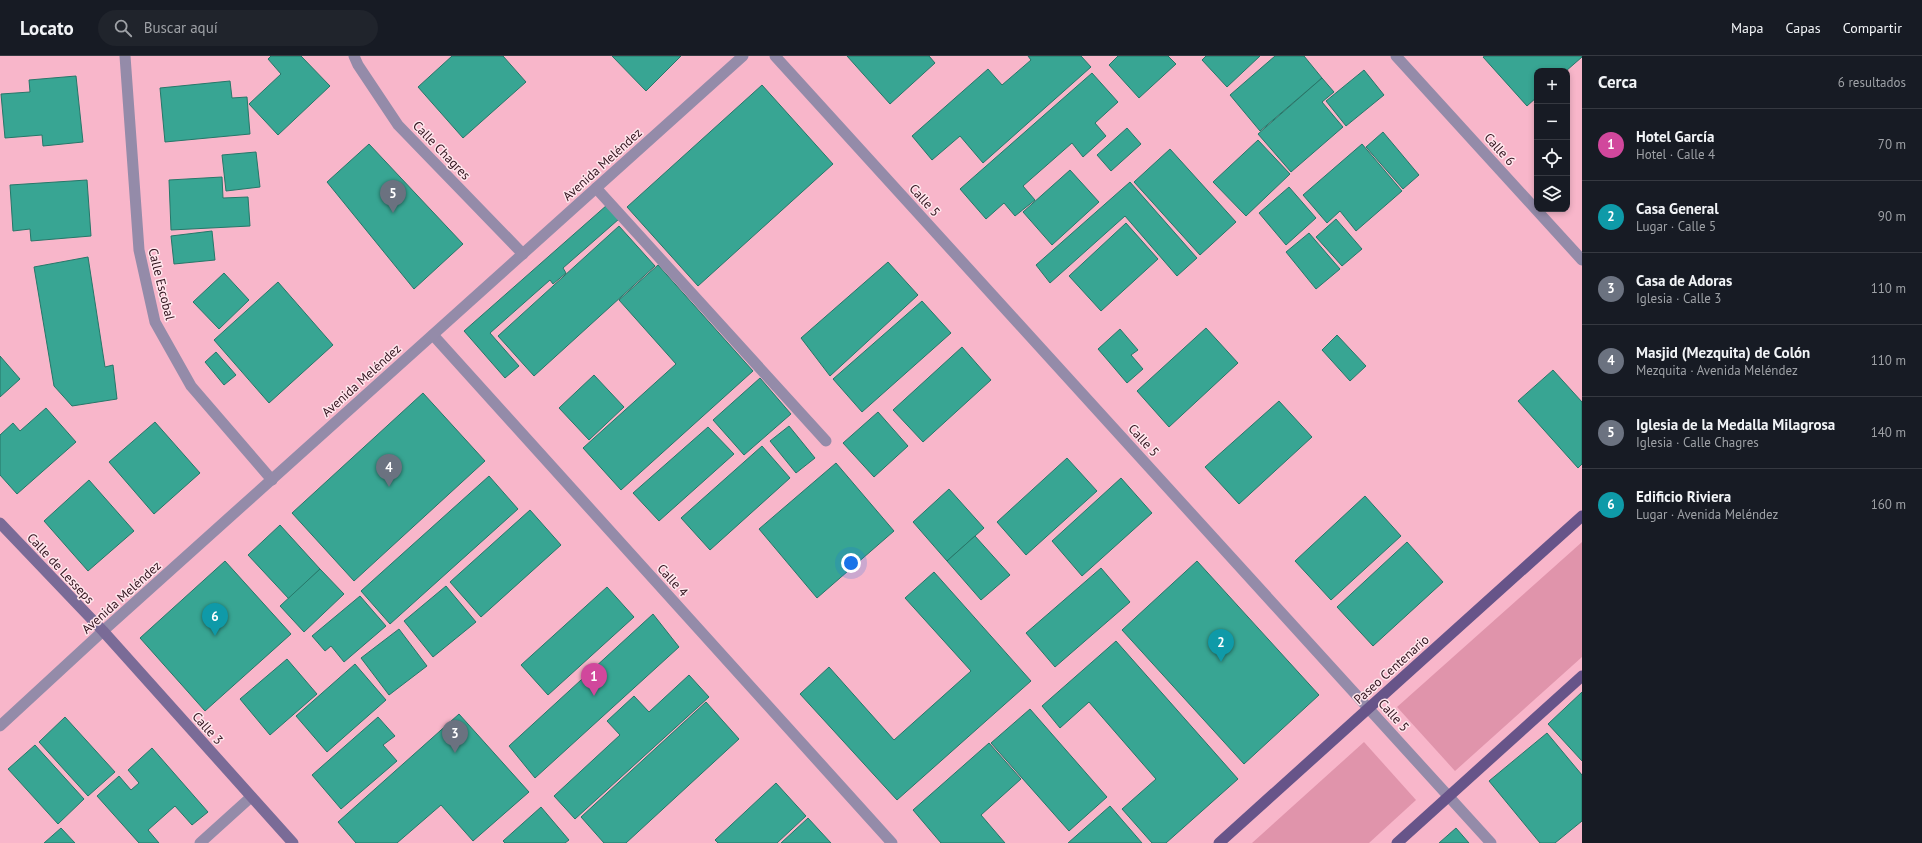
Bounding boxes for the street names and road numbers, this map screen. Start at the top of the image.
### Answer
street label: Calle Chagres [409,117,474,184]
street label: Avenida Meléndez [559,124,646,205]
street label: Calle 6 [1480,129,1519,169]
street label: Calle 5 [905,180,944,220]
street label: Calle Escobal [144,246,179,322]
street label: Avenida Meléndez [318,340,405,421]
street label: Calle 5 [1124,420,1163,460]
street label: Calle de Lesseps [23,529,98,607]
street label: Avenida Meléndez [78,557,165,638]
street label: Calle 4 [653,560,692,600]
street label: Paseo Centenario [1350,631,1433,708]
street label: Calle 5 [1374,695,1413,735]
street label: Calle 3 [188,708,227,748]

